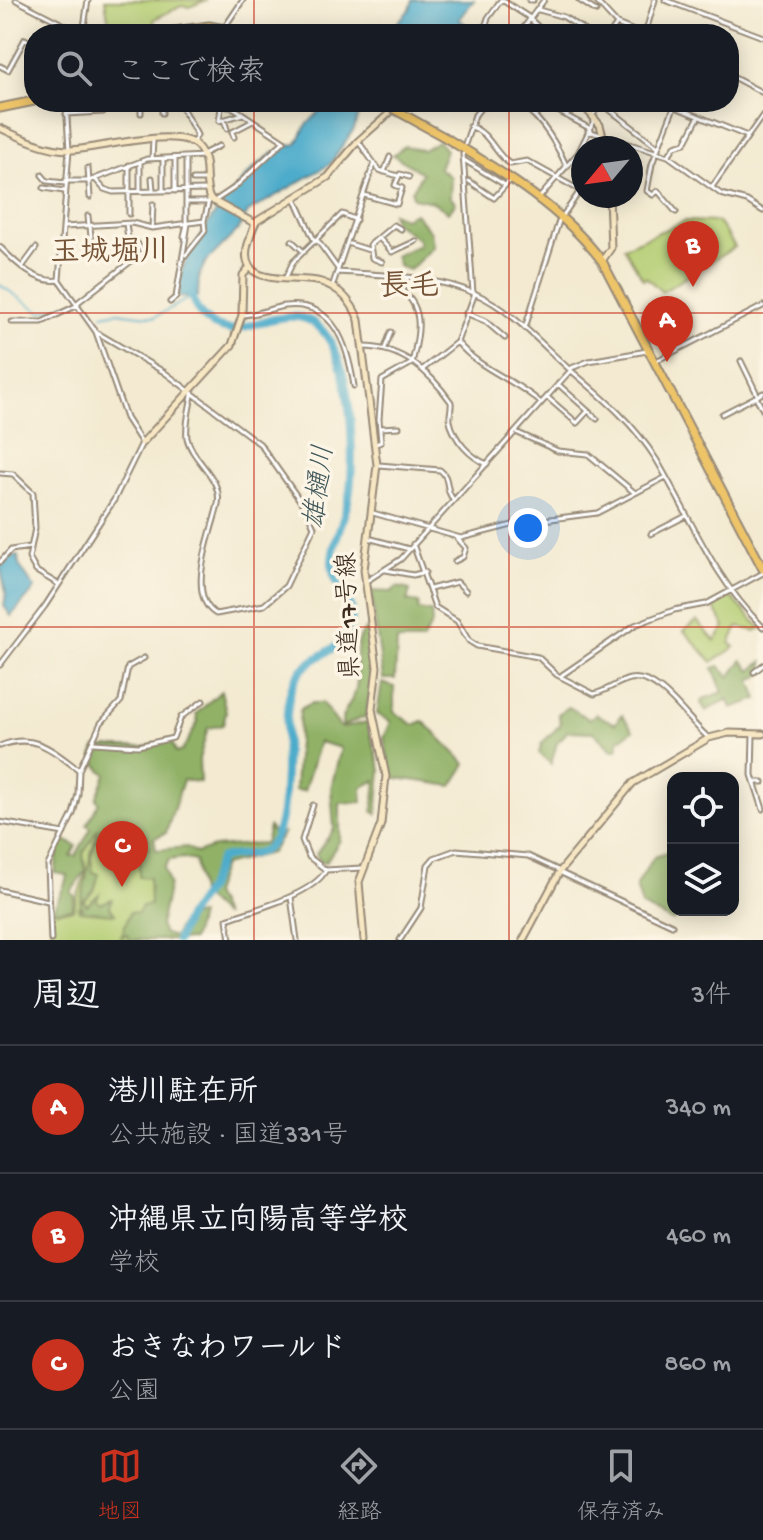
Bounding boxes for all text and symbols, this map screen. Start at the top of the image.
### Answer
search box [24,24,739,112]
icon: search [52,46,96,90]
text: ここで検索 [116,57,266,92]
north arrow [571,136,643,208]
pin: B [667,221,719,287]
district label: 玉城堀川 [50,235,170,272]
district label: 長毛 [379,270,439,306]
pin: A [641,296,693,362]
water label: 雄樋川 [299,443,342,531]
your location [508,508,548,548]
street label: 県道17号線 [332,551,369,681]
map controls [667,772,739,916]
button: locate [667,772,739,844]
pin: C [96,821,148,887]
button: layers [667,844,739,916]
text: 周辺 [32,979,100,1019]
text: 3件 [692,982,731,1013]
text: 港川駐在所 [108,1077,258,1112]
text: A [50,1094,66,1125]
text: 340 m [666,1094,731,1125]
text: 公共施設 · 国道331号 [108,1122,348,1153]
text: 沖縄県立向陽高等学校 [108,1205,408,1240]
text: B [51,1222,65,1253]
text: 460 m [666,1222,731,1253]
text: 学校 [108,1250,160,1281]
text: おきなわワールド [108,1333,347,1368]
text: C [51,1350,65,1381]
text: 860 m [664,1350,731,1381]
text: 公園 [108,1378,160,1409]
tab: 地図 [98,1444,142,1527]
tab: 経路 [337,1444,381,1527]
tab: 保存済み [577,1444,665,1527]

